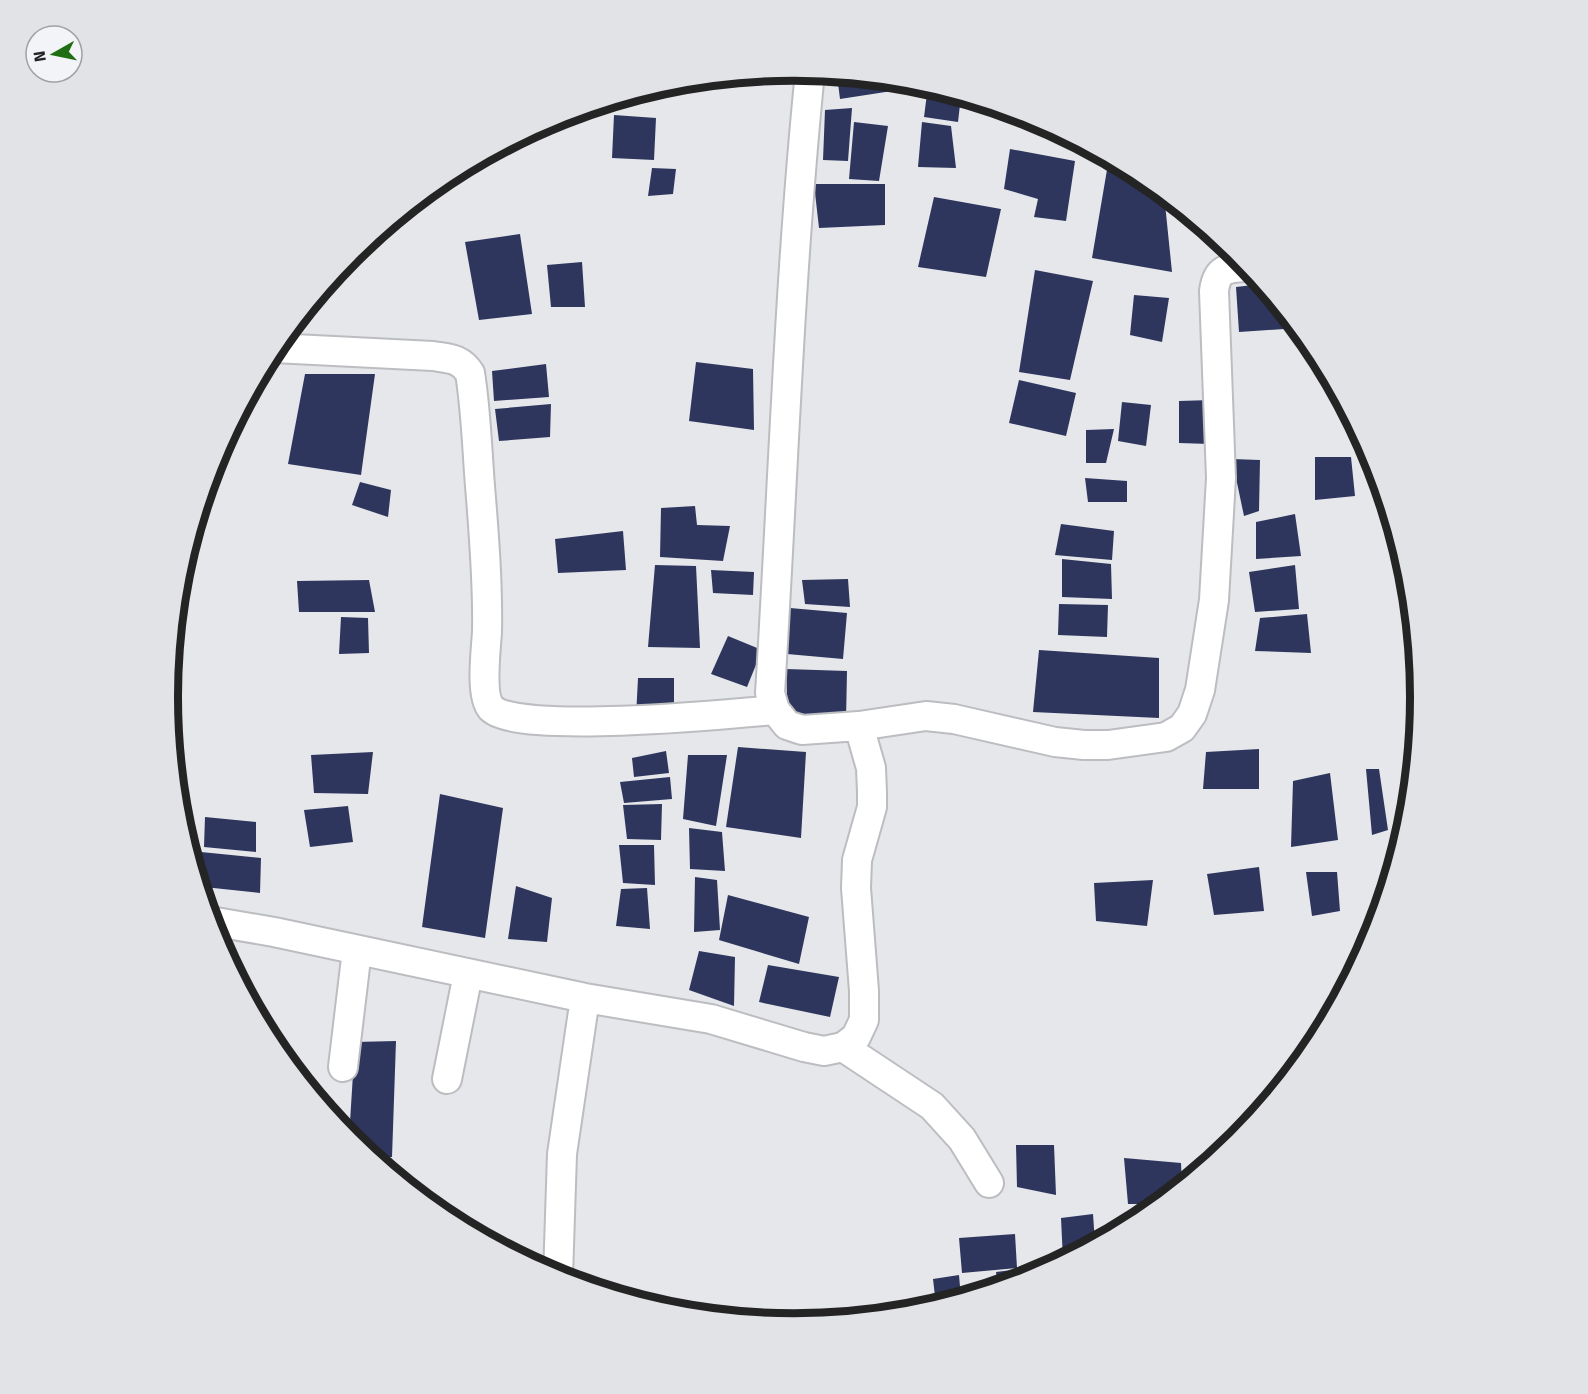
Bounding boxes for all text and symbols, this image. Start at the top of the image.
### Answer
north arrow [24,24,84,84]
text: N [29,50,50,63]

